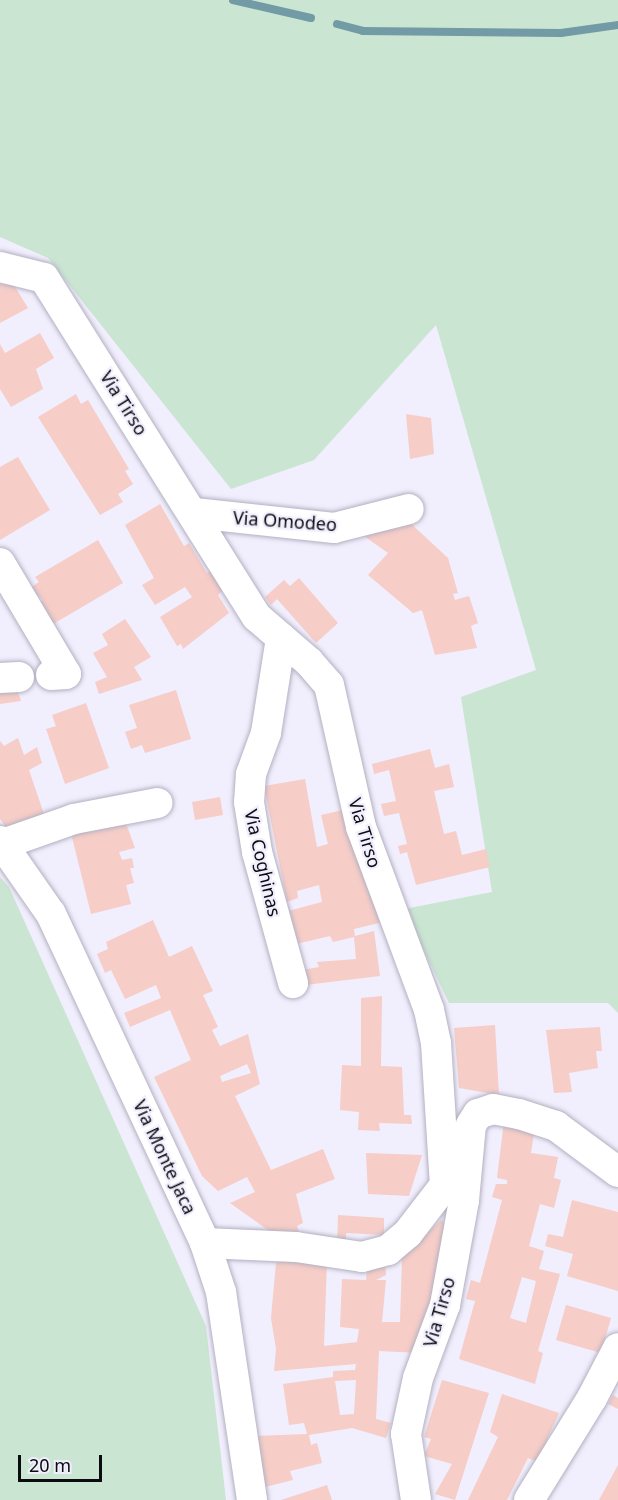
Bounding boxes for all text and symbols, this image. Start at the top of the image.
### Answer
street label: Via Tirso [96,367,152,439]
street label: Via Omodeo [232,507,338,535]
street label: Via Tirso [344,796,386,870]
street label: Via Coghinas [240,807,286,919]
street label: Via Monte Jaca [129,1096,201,1218]
street label: Via Tirso [419,1275,459,1349]
scale bar [21,1443,105,1481]
text: 20 m [29,1453,71,1477]

